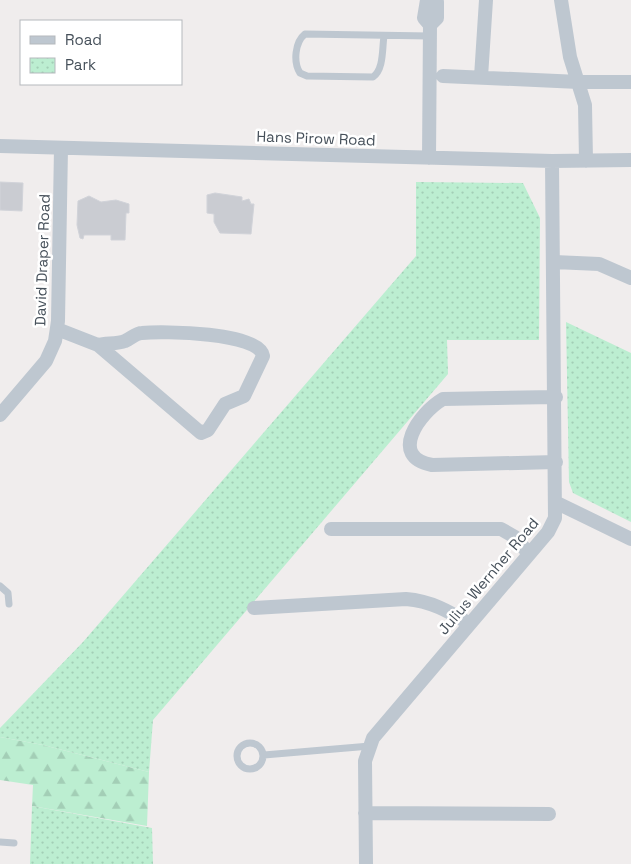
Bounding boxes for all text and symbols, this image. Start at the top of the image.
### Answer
legend [20,20,182,85]
text: Road [65,30,102,49]
text: Park [65,55,96,74]
street label: Hans Pirow Road [256,126,376,150]
street label: David Draper Road [30,194,54,326]
street label: Julius Wernher Road [433,514,543,638]

